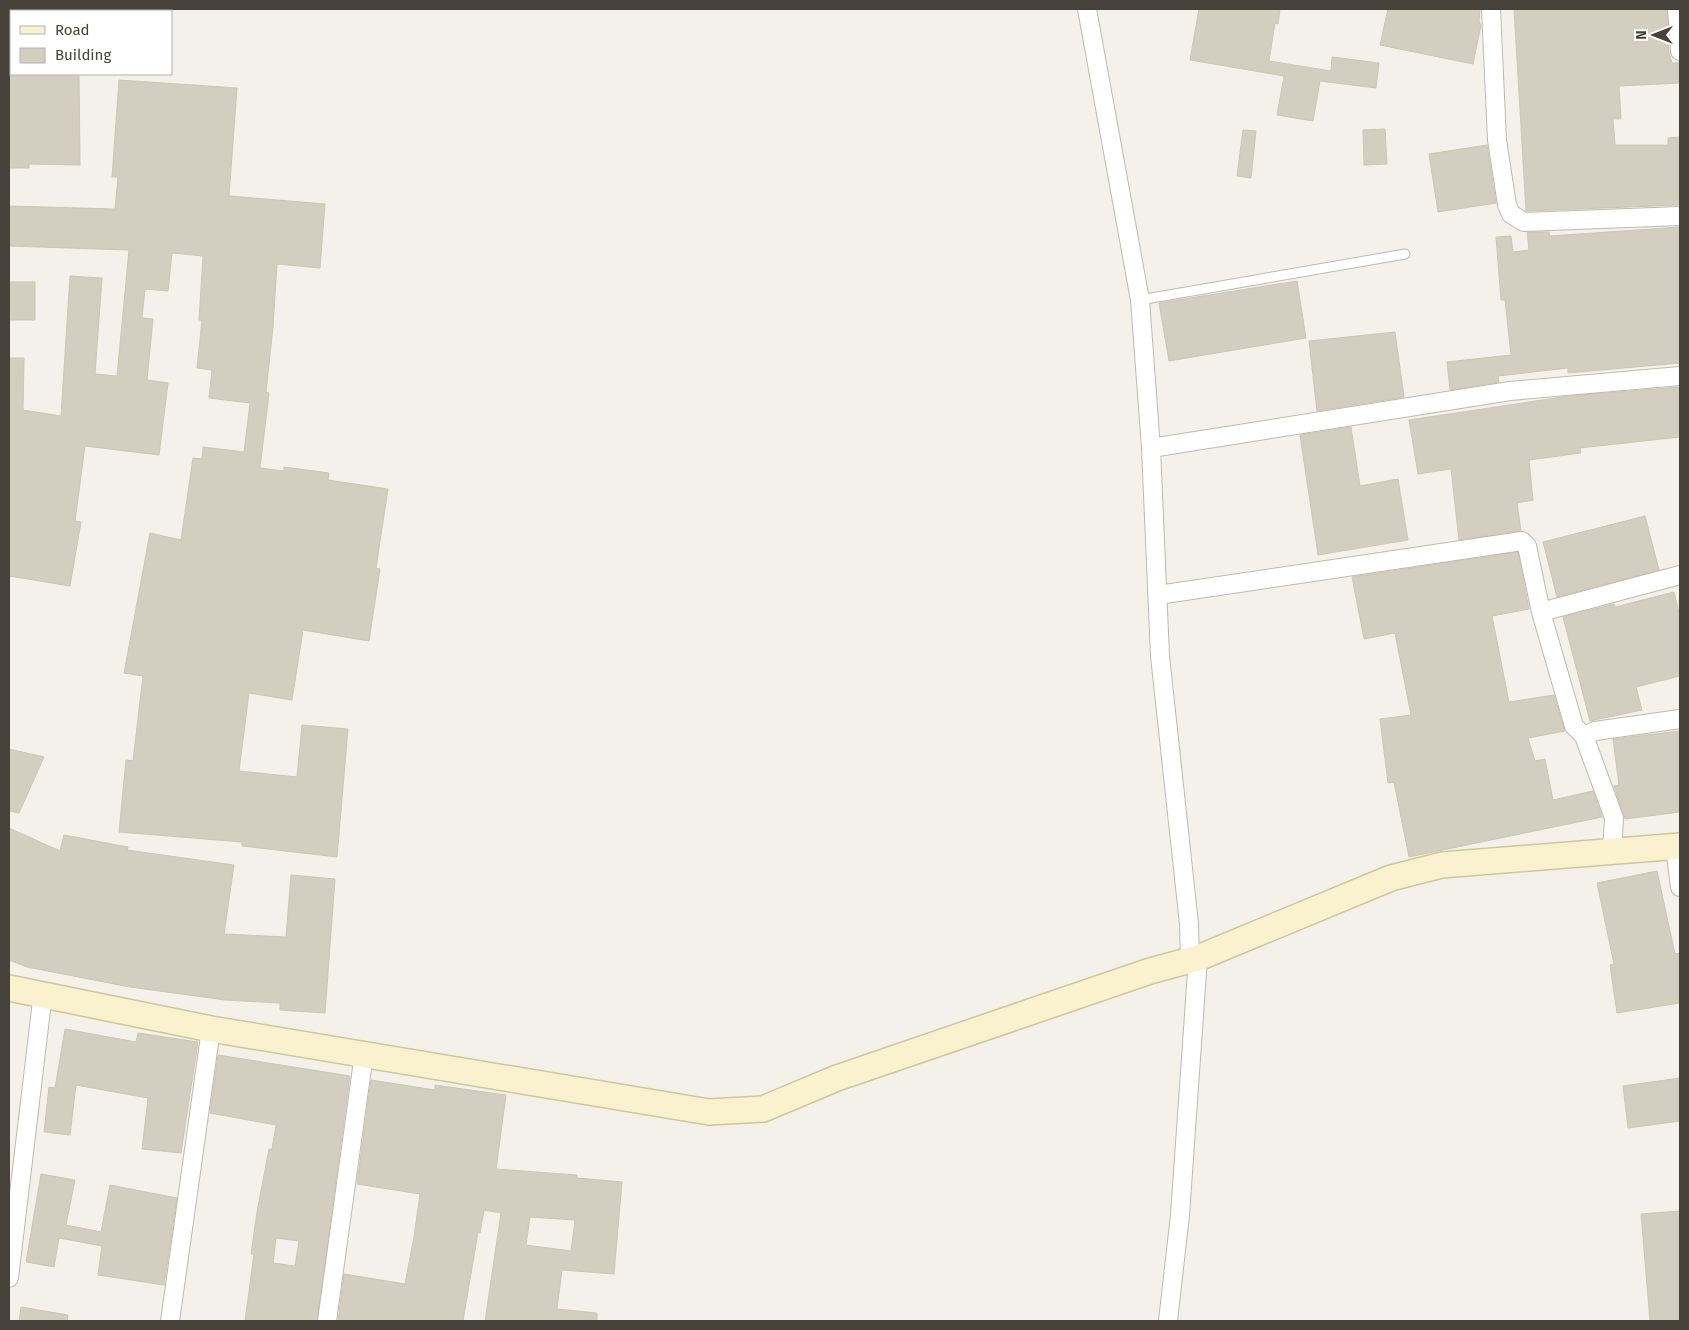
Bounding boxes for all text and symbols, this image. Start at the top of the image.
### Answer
legend [10,10,172,75]
north arrow [1629,10,1679,60]
text: Road [55,21,90,39]
text: N [1633,30,1650,40]
text: Building [55,46,111,64]

